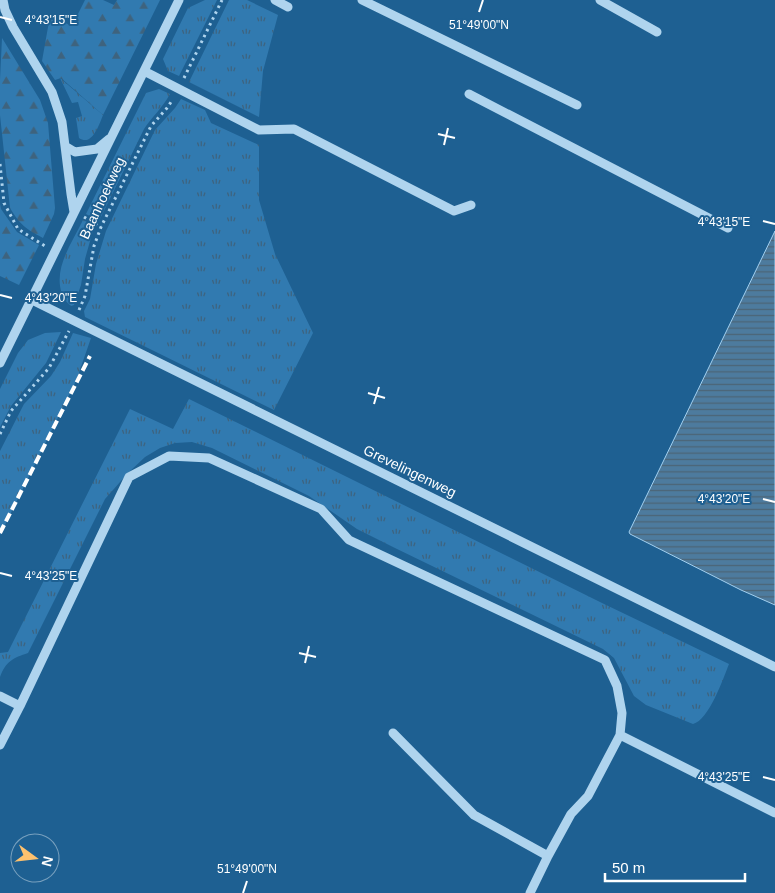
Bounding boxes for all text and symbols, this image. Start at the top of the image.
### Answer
text: 4°43'15"E [25,13,77,27]
text: 51°49'00"N [449,18,509,32]
street label: Baanhoekweg [76,154,128,242]
text: 4°43'15"E [698,215,750,229]
text: 4°43'20"E [25,291,77,305]
street label: Grevelingenweg [361,442,459,500]
text: 4°43'20"E [698,492,750,506]
text: 4°43'25"E [25,569,77,583]
text: 4°43'25"E [698,770,750,784]
north arrow [10,833,60,883]
scale bar [605,850,745,882]
text: N [39,854,57,868]
text: 50 m [612,859,645,876]
text: 51°49'00"N [217,862,277,876]

